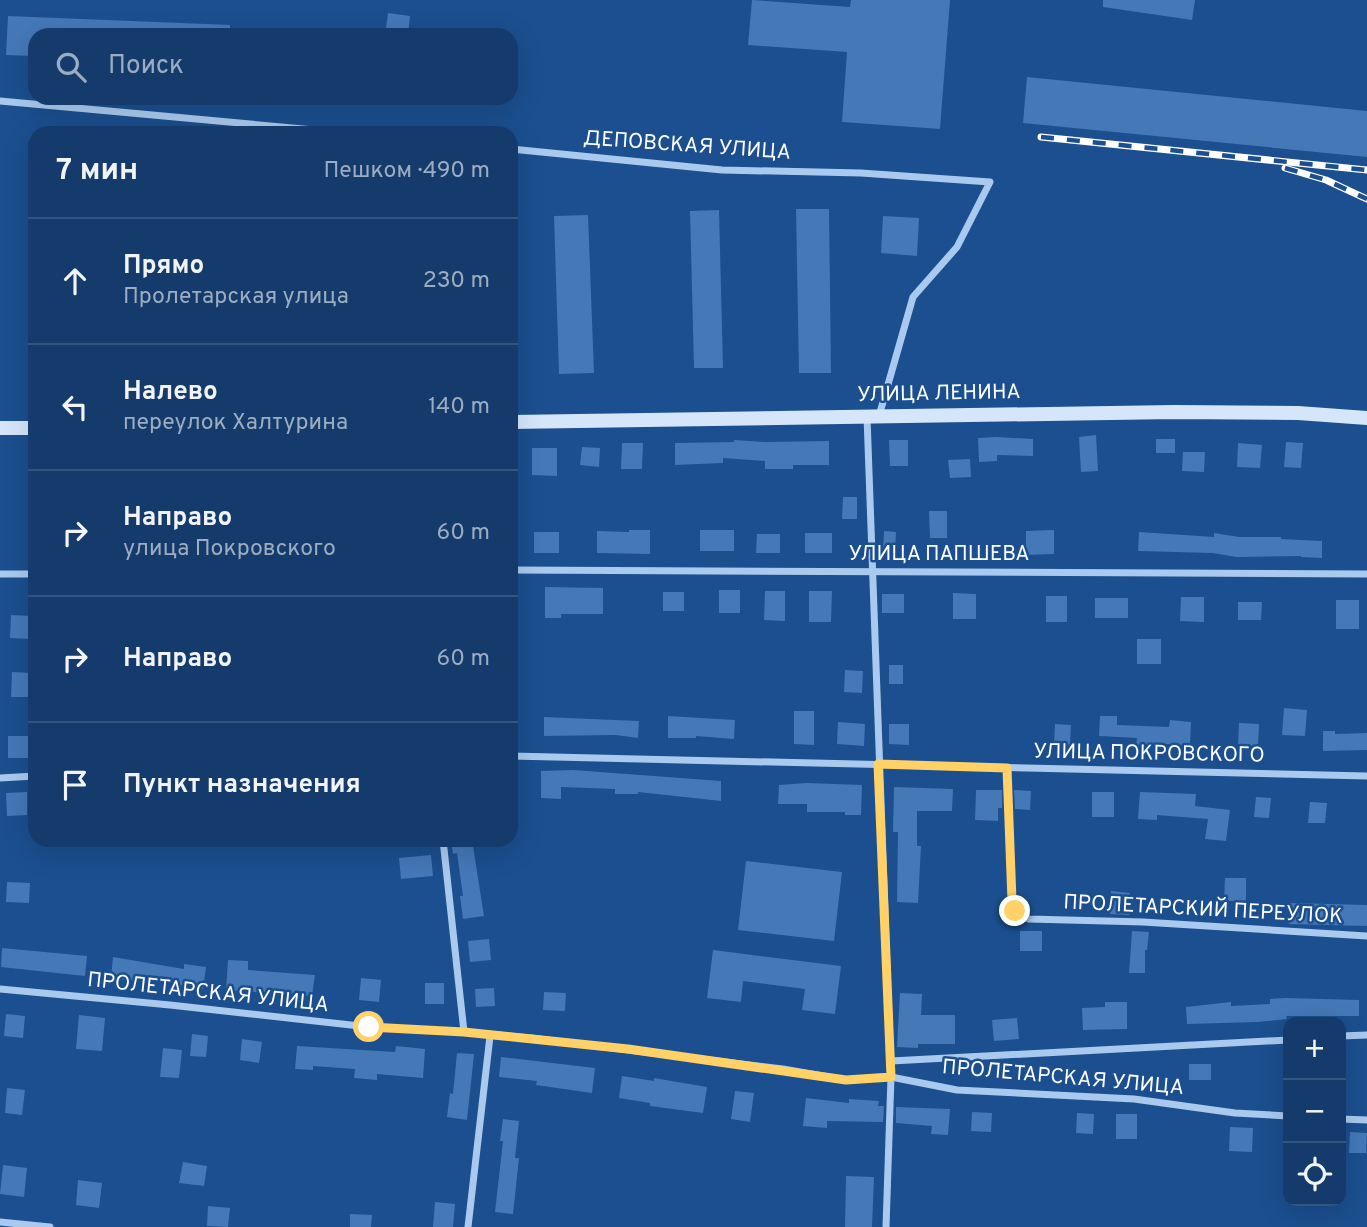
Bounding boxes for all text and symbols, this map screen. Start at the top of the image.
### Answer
search box [28,28,518,105]
icon: search [52,48,90,86]
text: Поиск [108,50,184,83]
street label: ДЕПОВСКАЯ УЛИЦА [582,125,792,167]
text: 7 мин [56,153,138,190]
text: Пешком · 490 m [323,157,490,186]
text: Прямо [123,250,204,283]
icon: ahead [56,262,94,300]
text: 230 m [423,267,490,296]
text: Пролетарская улица [123,283,349,312]
text: Налево [123,376,218,409]
street label: УЛИЦА ЛЕНИНА [857,379,1021,409]
icon: left [56,388,94,426]
text: 140 m [428,393,490,422]
text: переулок Халтурина [123,409,348,438]
text: Направо [123,502,232,535]
icon: right [56,514,94,552]
text: 60 m [437,519,490,548]
text: улица Покровского [123,535,336,564]
street label: УЛИЦА ПАПШЕВА [848,541,1030,568]
icon: right [56,640,94,678]
text: Направо [123,643,232,676]
text: 60 m [437,645,490,674]
street label: УЛИЦА ПОКРОВСКОГО [1033,738,1265,770]
icon: arrive [56,766,94,804]
text: Пункт назначения [123,769,361,802]
street label: ПРОЛЕТАРСКИЙ ПЕРЕУЛОК [1063,888,1344,931]
route end [999,895,1030,926]
street label: ПРОЛЕТАРСКАЯ УЛИЦА [86,967,330,1019]
route start [353,1011,384,1042]
map controls [1283,1017,1346,1206]
button: + [1283,1017,1346,1080]
street label: ПРОЛЕТАРСКАЯ УЛИЦА [941,1054,1185,1102]
button: − [1283,1080,1346,1143]
button: locate [1283,1143,1346,1206]

